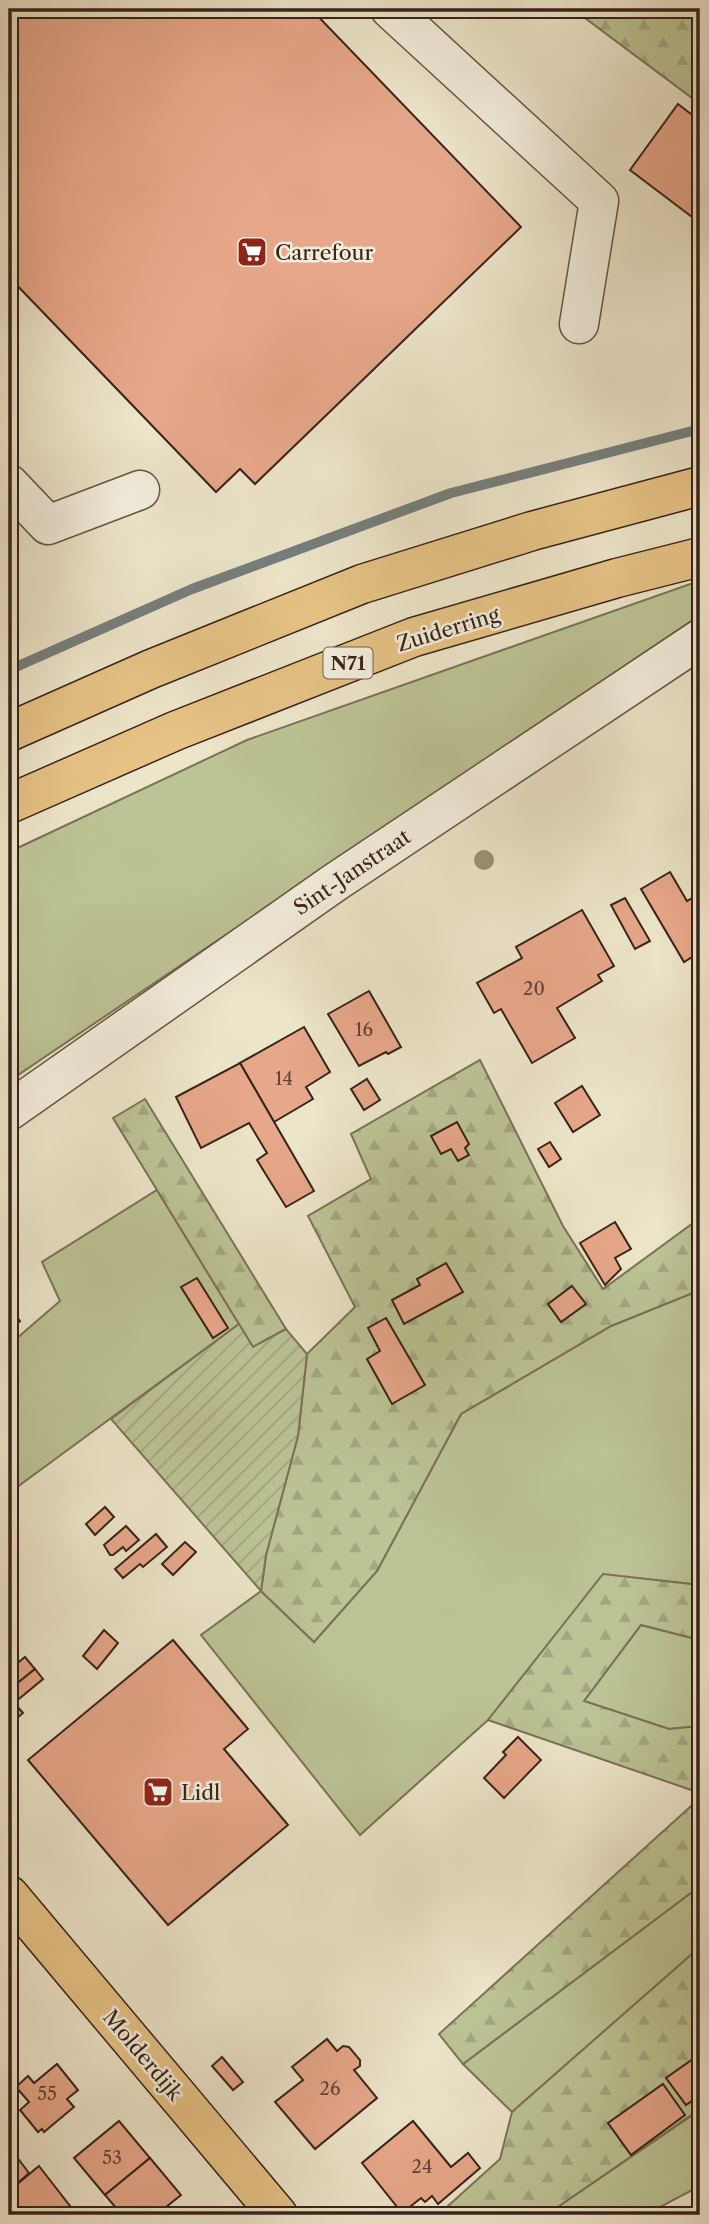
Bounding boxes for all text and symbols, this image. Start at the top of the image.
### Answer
supermarket icon: Carrefour [235,235,269,269]
place label: Carrefour [275,240,373,265]
street label: Zuiderring [394,601,503,656]
road number: N71 [324,648,372,678]
street label: Sint-Janstraat [289,823,416,920]
house number: 20 [523,978,545,1000]
house number: 16 [355,1019,373,1041]
house number: 14 [275,1068,293,1090]
supermarket icon: Lidl [141,1775,175,1809]
place label: Lidl [181,1780,220,1805]
street label: Molderdijk [98,2005,189,2106]
house number: 26 [320,2078,340,2100]
house number: 55 [37,2083,57,2105]
house number: 53 [102,2147,122,2169]
house number: 24 [412,2156,432,2178]

